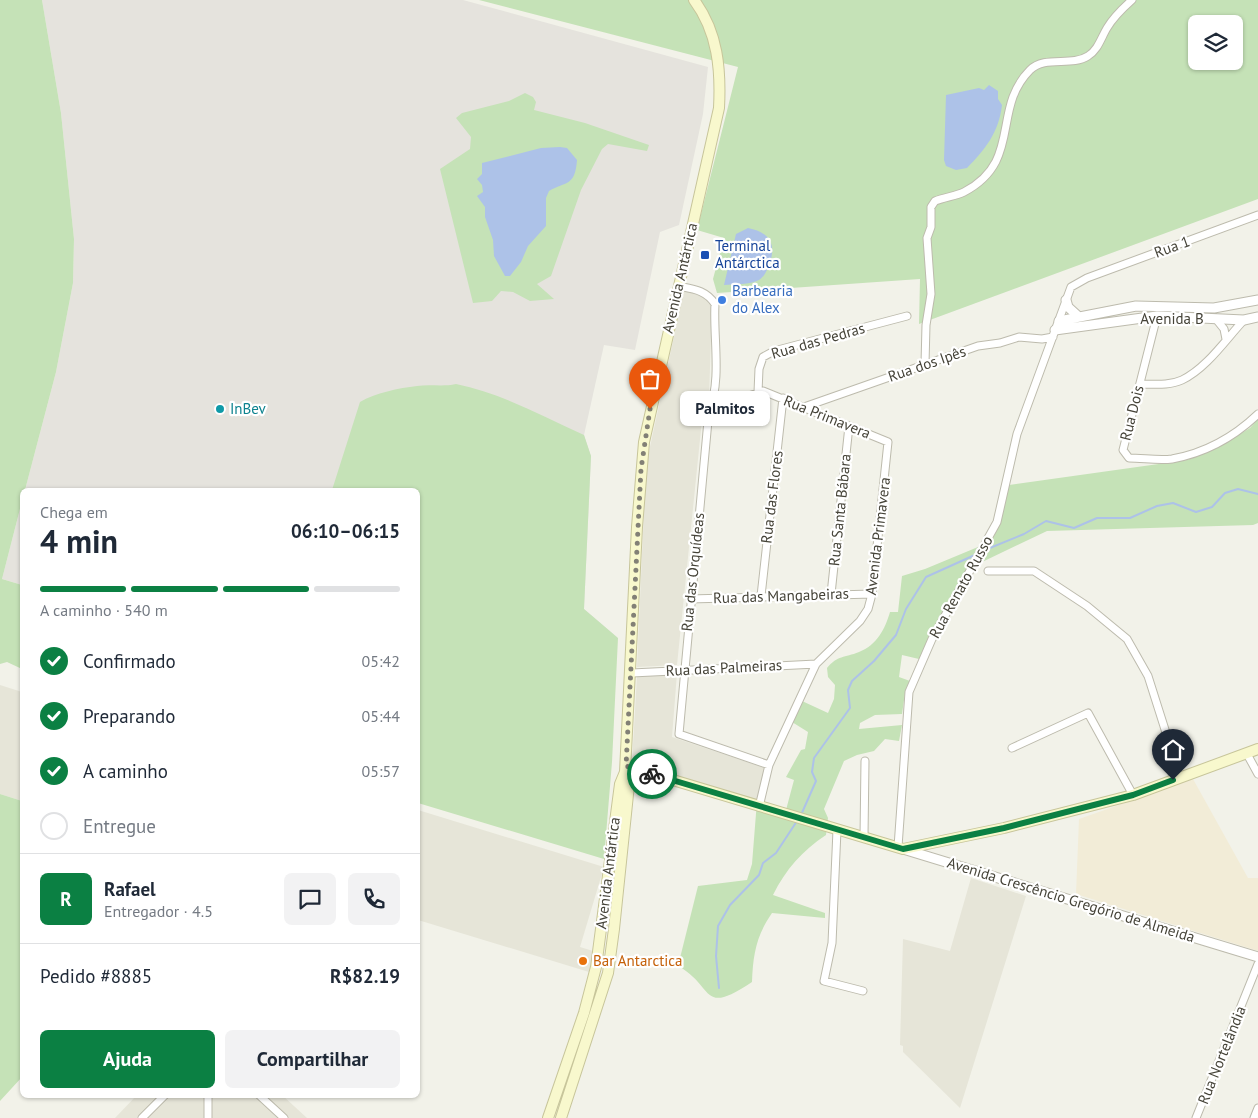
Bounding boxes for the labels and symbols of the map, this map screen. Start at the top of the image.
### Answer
street label: Avenida Antártica [658,221,701,335]
street label: Rua 1 [1151,231,1192,262]
place label: Terminal Antárctica [715,236,780,272]
marker: Terminal Antárctica [699,249,711,261]
place label: Barbearia do Alex [732,281,793,317]
marker: Barbearia do Alex [716,294,728,306]
street label: Avenida B [1140,309,1204,328]
street label: Rua das Pedras [769,318,867,363]
street label: Rua dos Ipês [885,341,968,386]
pin [629,358,671,409]
street label: Rua Dois [1115,383,1148,443]
street label: Rua Primavera [781,390,873,443]
callout: Palmitos [680,392,770,426]
place label: InBev [230,399,267,418]
marker: InBev [214,403,226,415]
street label: Rua das Flores [756,449,787,544]
street label: Rua Santa Bábara [824,453,855,567]
street label: Avenida Primavera [861,476,894,596]
street label: Rua das Orquídeas [677,512,708,632]
street label: Rua Renato Russo [925,532,997,641]
street label: Rua das Mangabeiras [713,584,849,607]
street label: Rua das Palmeiras [665,655,783,680]
pin [1152,729,1194,780]
courier [627,749,677,799]
street label: Avenida Antártica [591,816,624,930]
street label: Avenida Crescêncio Gregório de Almeida [945,853,1197,946]
place label: Bar Antarctica [593,951,683,970]
marker: Bar Antarctica [577,955,589,967]
street label: Rua Nortelândia [1193,1003,1250,1107]

